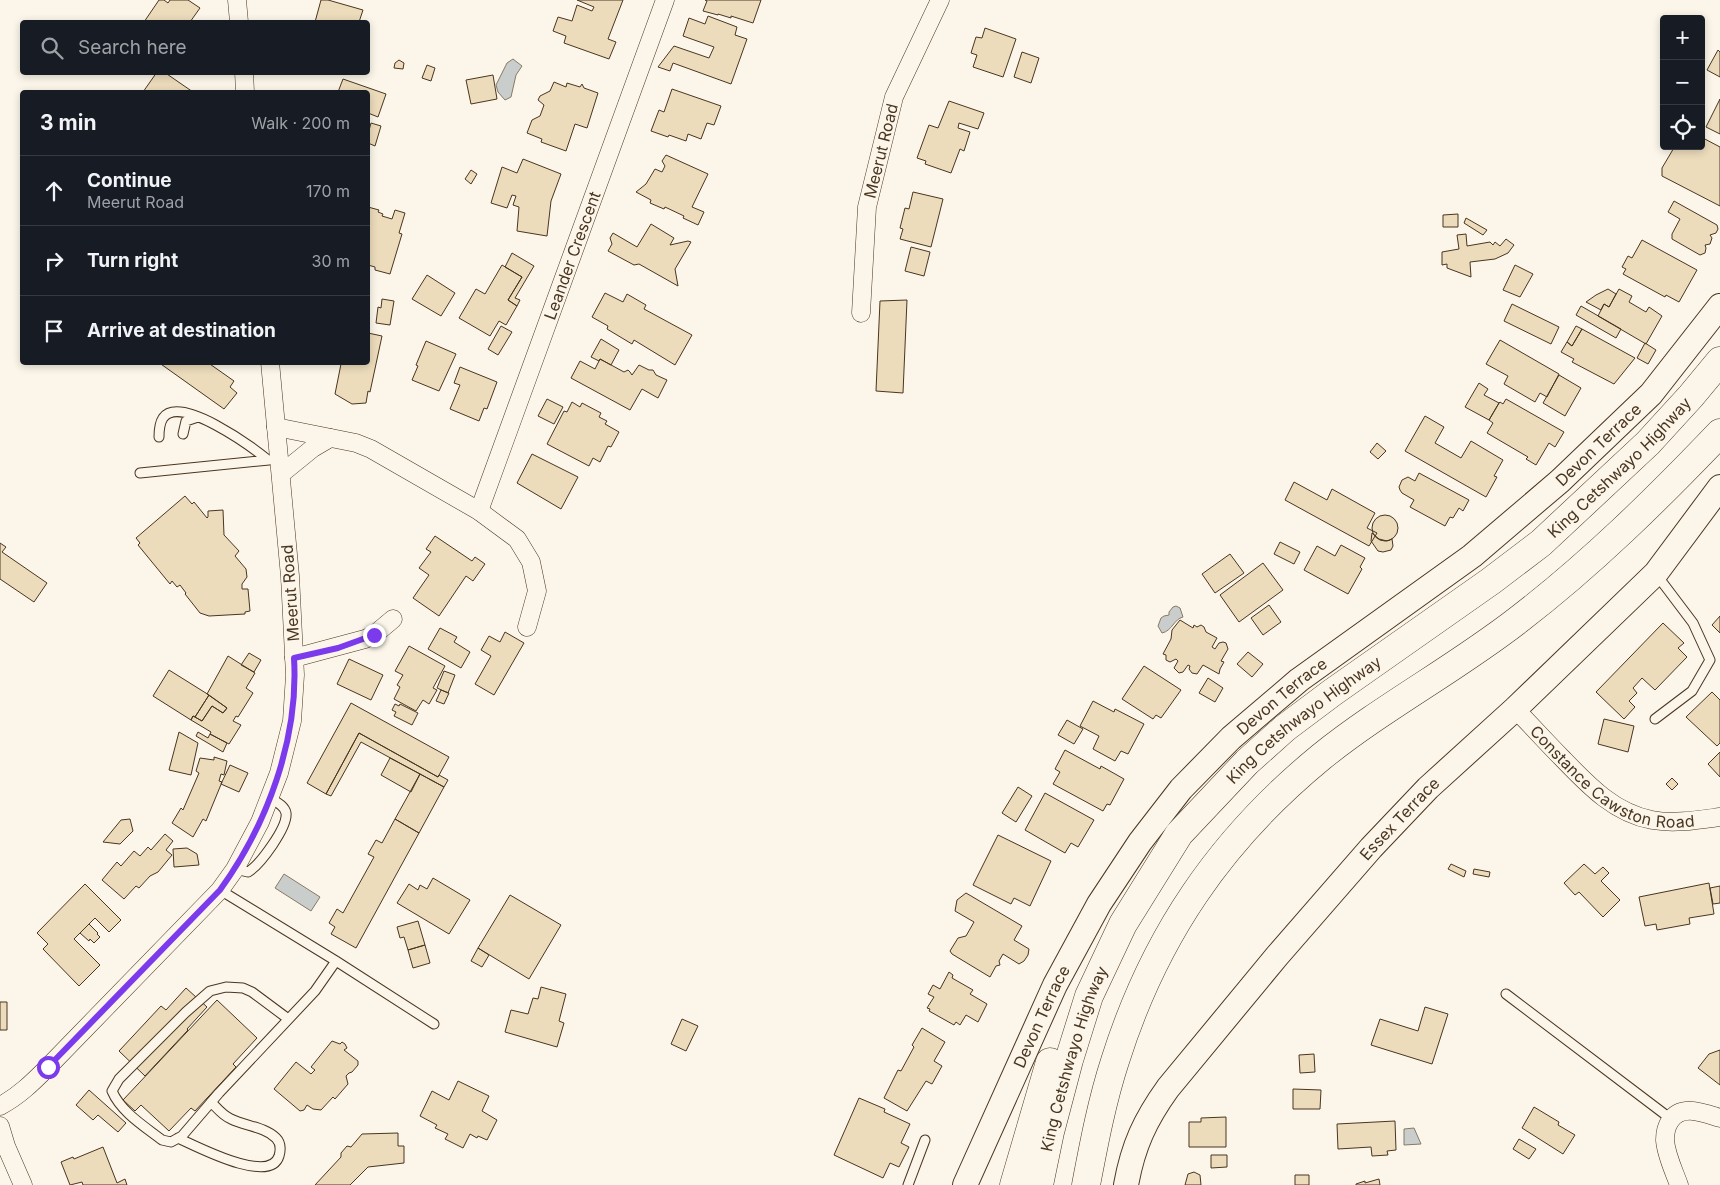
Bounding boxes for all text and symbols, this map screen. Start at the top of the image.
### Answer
map controls [1660,15,1705,150]
button: + [1660,15,1705,60]
search box [20,20,370,75]
icon: search [38,34,66,62]
text: Search here [78,36,187,59]
button: − [1660,60,1705,105]
street label: Meerut Road [860,101,902,200]
button: locate [1660,105,1705,150]
text: 3 min [40,110,96,135]
text: Walk · 200 m [251,113,350,133]
text: Continue [87,169,172,192]
icon: ahead [40,177,68,205]
text: 170 m [306,181,350,201]
street label: Leander Crescent [540,189,605,322]
text: Meerut Road [87,192,184,212]
icon: right [40,247,68,275]
text: Turn right [87,249,178,272]
text: 30 m [312,251,350,271]
icon: arrive [40,317,68,345]
text: Arrive at destination [87,319,276,342]
street label: King Cetshwayo Highway [1543,393,1695,542]
street label: Devon Terrace [1551,399,1645,490]
street label: Meerut Road [277,544,303,642]
route end [363,624,386,647]
street label: King Cetshwayo Highway [1222,651,1385,788]
street label: Devon Terrace [1232,653,1331,739]
street label: Constance Cawston Road [1526,721,1695,832]
street label: Essex Terrace [1355,773,1443,864]
street label: Devon Terrace [1009,962,1074,1071]
street label: King Cetshwayo Highway [1036,963,1112,1153]
route start [37,1056,60,1079]

